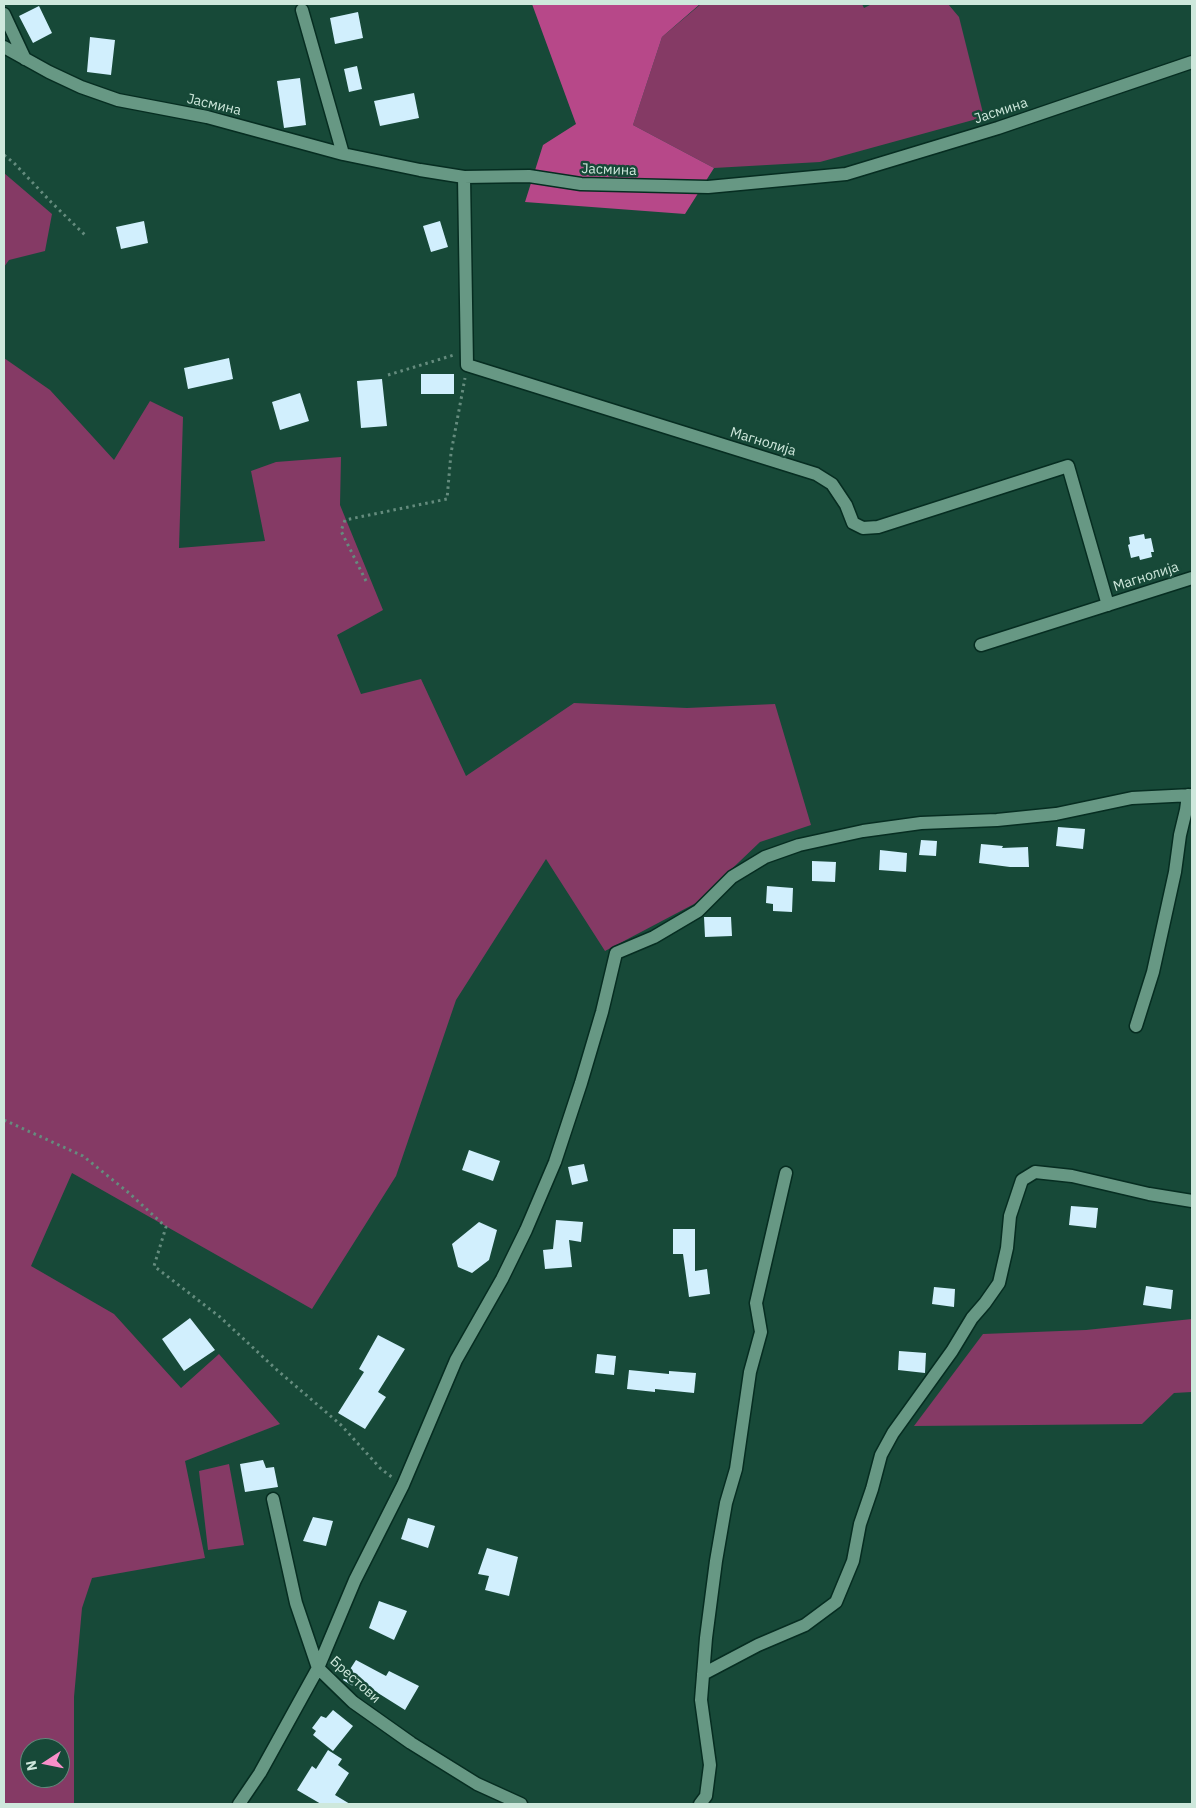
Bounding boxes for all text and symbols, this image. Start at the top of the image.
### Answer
street label: Јасмина [185,91,243,119]
street label: Јасмина [972,94,1030,128]
street label: Јасмина [581,161,637,179]
street label: Магнолија [728,424,798,460]
street label: Магнолија [1111,558,1181,596]
street label: Брестови [326,1653,384,1707]
north arrow [20,1738,70,1788]
text: N [21,1759,41,1772]

